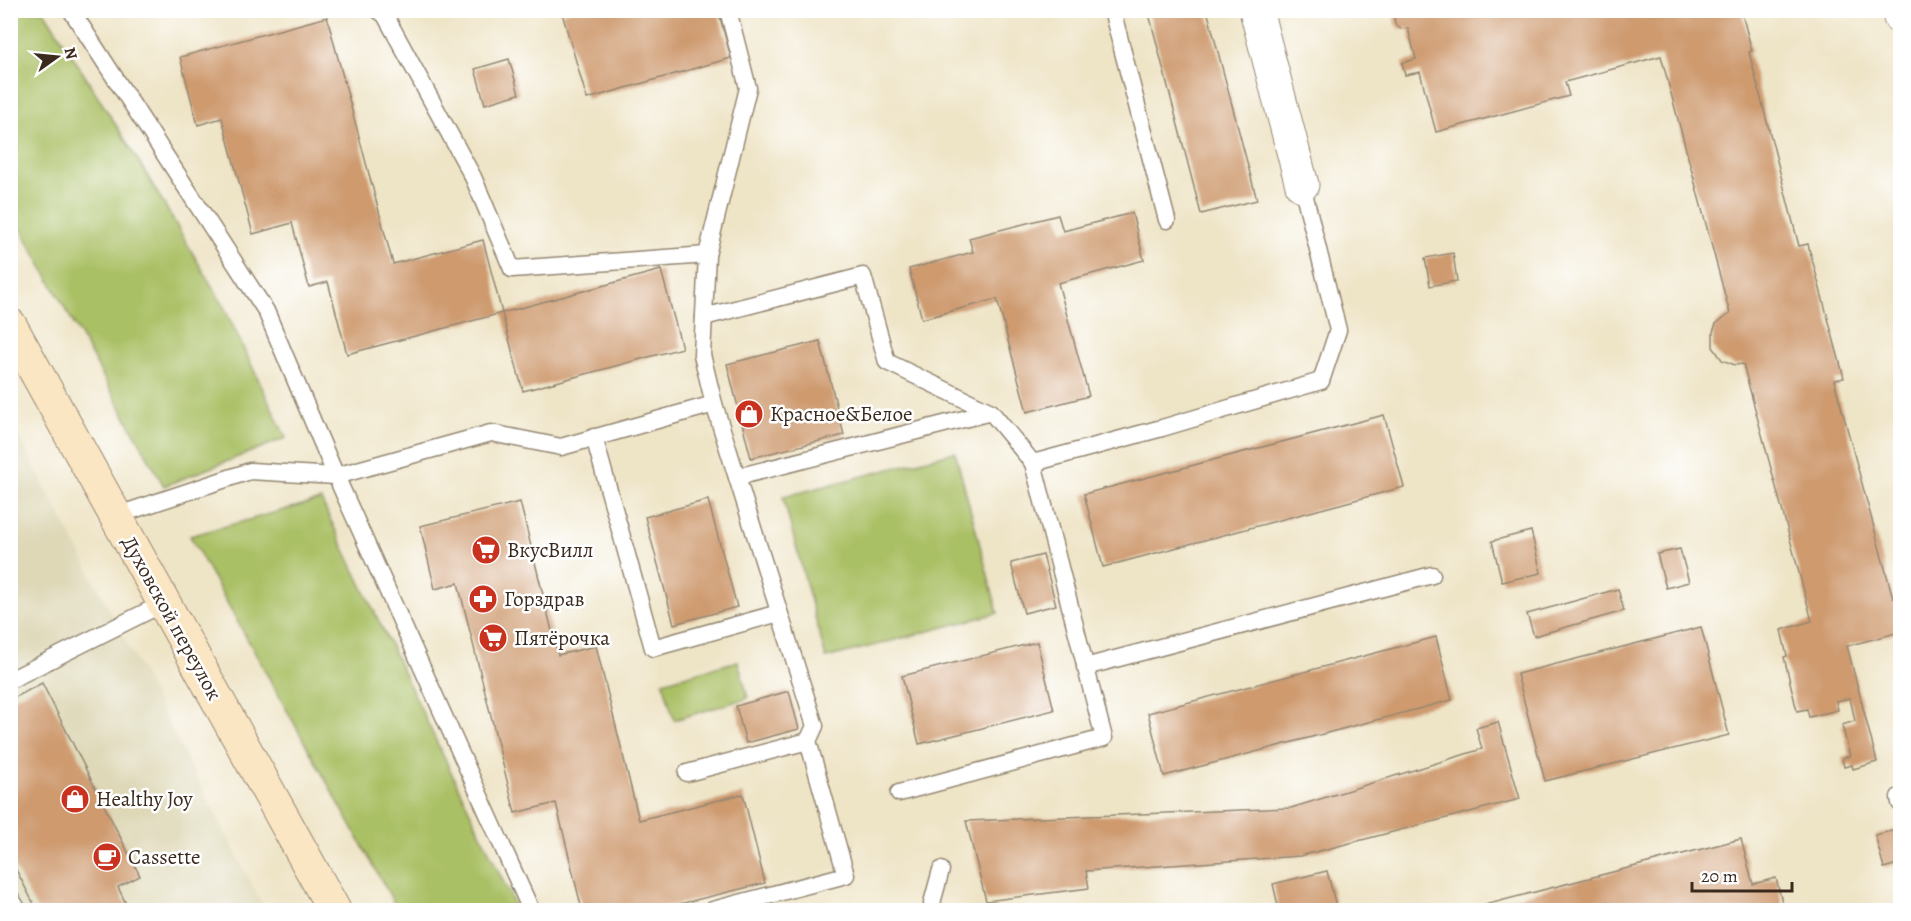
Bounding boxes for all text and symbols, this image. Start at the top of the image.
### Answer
north arrow [27,27,87,87]
text: N [58,45,83,62]
shop icon: Красное&Белое [733,398,765,430]
place label: Красное&Белое [770,400,913,428]
street label: Духовской переулок [115,531,229,705]
supermarket icon: ВкусВилл [470,534,502,566]
place label: ВкусВилл [507,536,593,564]
pharmacy icon: Горздрав [467,583,499,615]
place label: Горздрав [504,585,585,613]
supermarket icon: Пятёрочка [477,622,509,654]
place label: Пятёрочка [514,624,610,652]
shop icon: Healthy Joy [59,783,91,815]
place label: Healthy Joy [96,785,193,813]
cafe icon: Cassette [91,841,123,873]
place label: Cassette [128,843,201,871]
scale bar [1692,855,1792,893]
text: 20 m [1701,864,1738,888]

